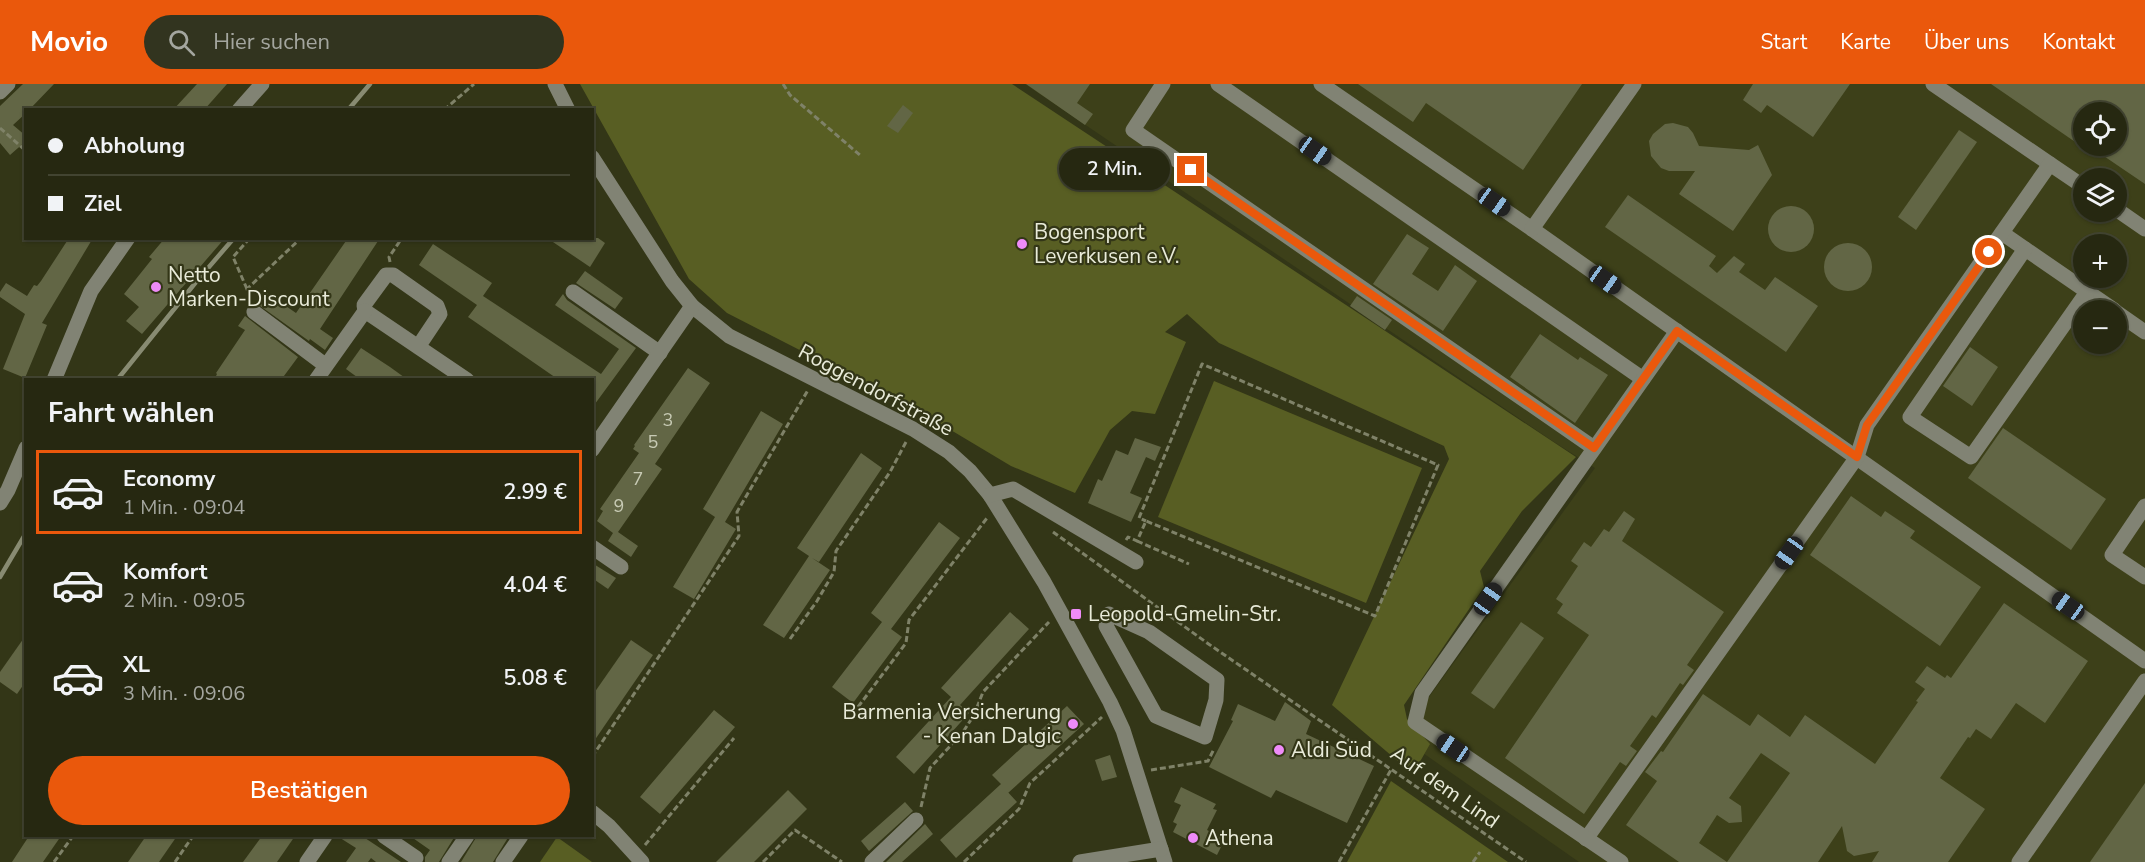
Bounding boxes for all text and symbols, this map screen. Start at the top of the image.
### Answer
search box [144,15,564,69]
text: Movio [30,23,108,61]
icon: search [165,26,198,59]
text: Hier suchen [213,27,330,57]
text: Start [1760,28,1807,56]
text: Karte [1840,28,1891,56]
text: Über uns [1924,28,2009,56]
text: Kontakt [2042,28,2115,56]
map controls [2073,102,2127,354]
button: locate [2073,102,2127,156]
text: Abholung [84,131,185,161]
car [1295,133,1335,169]
callout: 2 Min. [1059,149,1170,191]
text: 2 Min. [1087,155,1142,182]
route end [1177,156,1204,183]
button: layers [2073,168,2127,222]
car [1474,184,1514,220]
text: Ziel [84,189,122,219]
place label: Bogensport Leverkusen e.V. [1034,218,1180,270]
button: + [2073,234,2127,288]
marker: Bogensport Leverkusen e.V. [1015,237,1029,251]
route start [1975,238,2002,265]
place label: Netto Marken-Discount [168,261,330,313]
car [1585,262,1625,298]
marker: Netto Marken-Discount [149,280,163,294]
button: − [2073,300,2127,354]
street label: Roggendorfstraße [793,337,959,443]
text: Fahrt wählen [48,395,214,432]
house number: 3 [663,408,673,432]
house number: 5 [648,430,658,454]
text: Economy [123,464,215,494]
icon: car [51,465,105,519]
house number: 7 [633,467,643,491]
text: 2.99 € [503,477,567,507]
text: 1 Min. · 09:04 [123,494,245,521]
house number: 9 [614,494,624,518]
car [1771,533,1807,573]
text: Komfort [123,557,207,587]
icon: car [51,558,105,612]
text: 4.04 € [503,570,567,600]
car [1470,579,1506,619]
text: 2 Min. · 09:05 [123,587,245,614]
car [2048,588,2088,624]
place label: Leopold-Gmelin-Str. [1088,600,1281,628]
marker: Leopold-Gmelin-Str. [1069,607,1083,621]
text: XL [123,650,150,680]
icon: car [51,651,105,705]
text: 5.08 € [503,663,567,693]
text: 3 Min. · 09:06 [123,680,245,707]
place label: Barmenia Versicherung - Kenan Dalgic [843,698,1061,750]
marker: Barmenia Versicherung - Kenan Dalgic [1066,717,1080,731]
car [1433,730,1473,766]
place label: Aldi Süd [1291,736,1372,764]
street label: Auf dem Lind [1385,739,1505,835]
marker: Aldi Süd [1272,743,1286,757]
button: Bestätigen [48,756,570,825]
place label: Athena [1205,824,1274,852]
marker: Athena [1186,831,1200,845]

